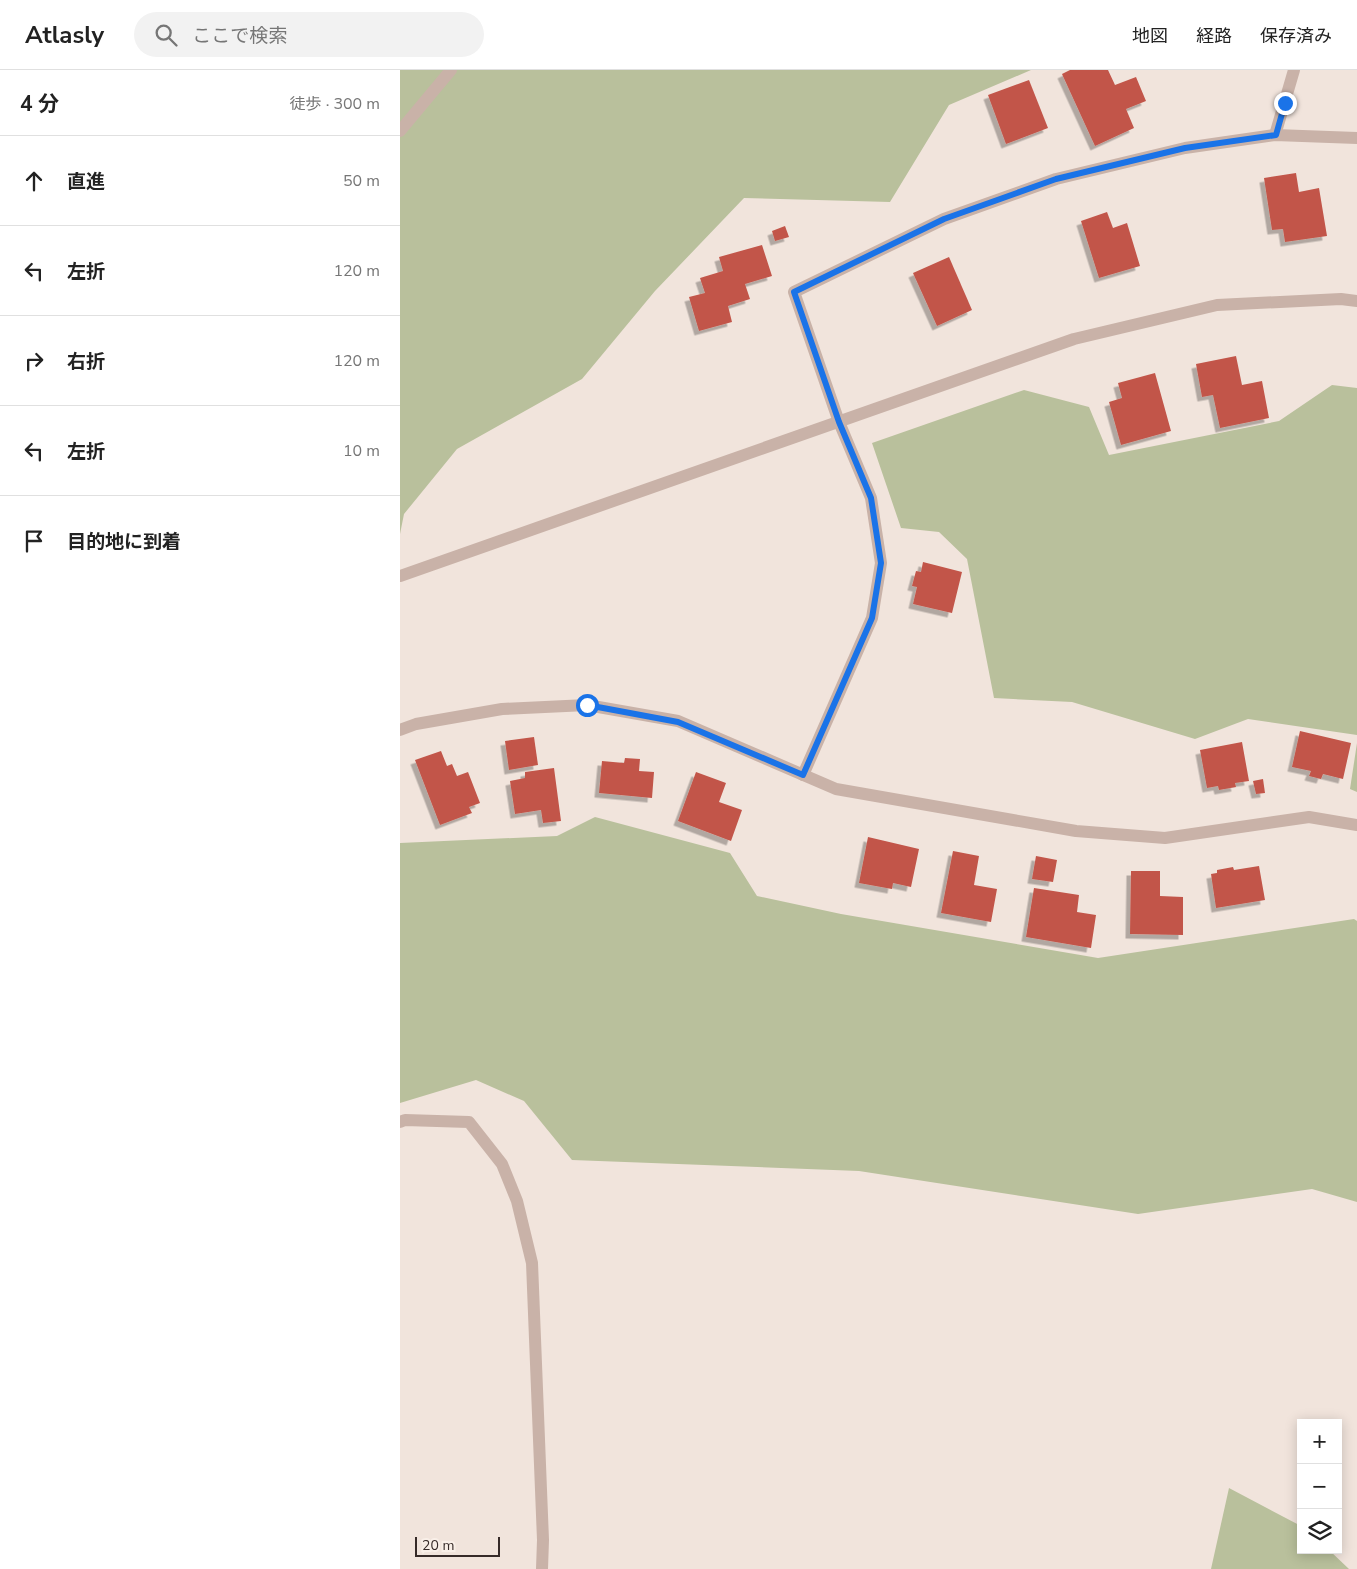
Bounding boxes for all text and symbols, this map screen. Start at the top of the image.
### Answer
search box [134,12,484,57]
text: Atlasly [25,19,104,51]
icon: search [152,21,180,49]
text: ここで検索 [192,23,287,49]
text: 地図 [1132,24,1168,48]
text: 経路 [1196,24,1232,48]
text: 保存済み [1260,24,1332,48]
text: 4 分 [20,90,59,118]
route end [1274,92,1297,115]
text: 徒歩 · 300 m [290,93,380,115]
icon: ahead [20,167,48,195]
text: 直進 [67,169,105,195]
text: 50 m [343,170,380,192]
icon: left [20,257,48,285]
text: 左折 [67,259,105,285]
text: 120 m [333,260,380,282]
icon: right [20,347,48,375]
text: 右折 [67,349,105,375]
text: 120 m [333,350,380,372]
icon: left [20,437,48,465]
text: 左折 [67,439,105,465]
text: 10 m [343,440,380,462]
icon: arrive [20,527,48,555]
text: 目的地に到着 [67,529,181,555]
route start [576,694,599,717]
map controls [1297,1419,1342,1554]
button: + [1297,1419,1342,1464]
button: − [1297,1464,1342,1509]
button: layers [1297,1509,1342,1554]
scale bar [415,1534,500,1557]
text: 20 m [422,1536,454,1555]

